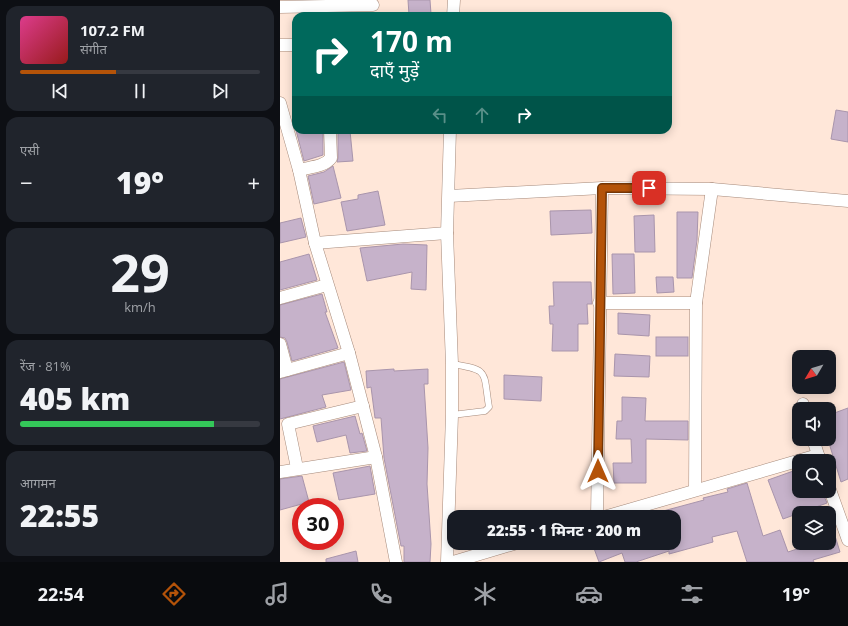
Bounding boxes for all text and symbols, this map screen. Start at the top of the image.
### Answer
text: 107.2 FM [80,20,145,40]
text: 170 m [370,22,453,60]
icon: right [304,28,356,80]
text: संगीत [80,40,107,58]
text: दाएँ मुड़ें [370,58,419,82]
icon: previous [49,80,71,102]
icon: pause [129,80,151,102]
icon: next [209,80,231,102]
icon: left [429,104,451,126]
icon: ahead [471,104,493,126]
icon: right [513,104,535,126]
text: एसी [20,141,39,159]
text: 19° [116,162,164,203]
text: − [20,167,33,197]
text: + [247,167,260,197]
pin [632,171,666,205]
icon: arrive [638,177,660,199]
text: 29 [110,236,170,307]
text: km/h [124,298,156,316]
north arrow [792,350,836,394]
map controls [792,350,836,550]
text: रेंज · 81% [20,357,71,375]
text: 405 km [20,378,130,419]
button: sound [792,402,836,446]
position arrow [577,450,619,492]
button: search [792,454,836,498]
text: आगमन [20,474,56,492]
text: 22:55 [20,495,99,536]
speed limit sign: 30 [292,498,344,550]
button: layers [792,506,836,550]
text: 22:55 · 1 मिनट · 200 m [487,520,641,540]
icon: directions [160,580,188,608]
icon: music [263,580,291,608]
icon: phone [367,580,395,608]
icon: climate [471,580,499,608]
icon: car [575,580,603,608]
icon: filters [678,580,706,608]
text: 22:54 [38,582,84,606]
text: 19° [782,582,810,606]

